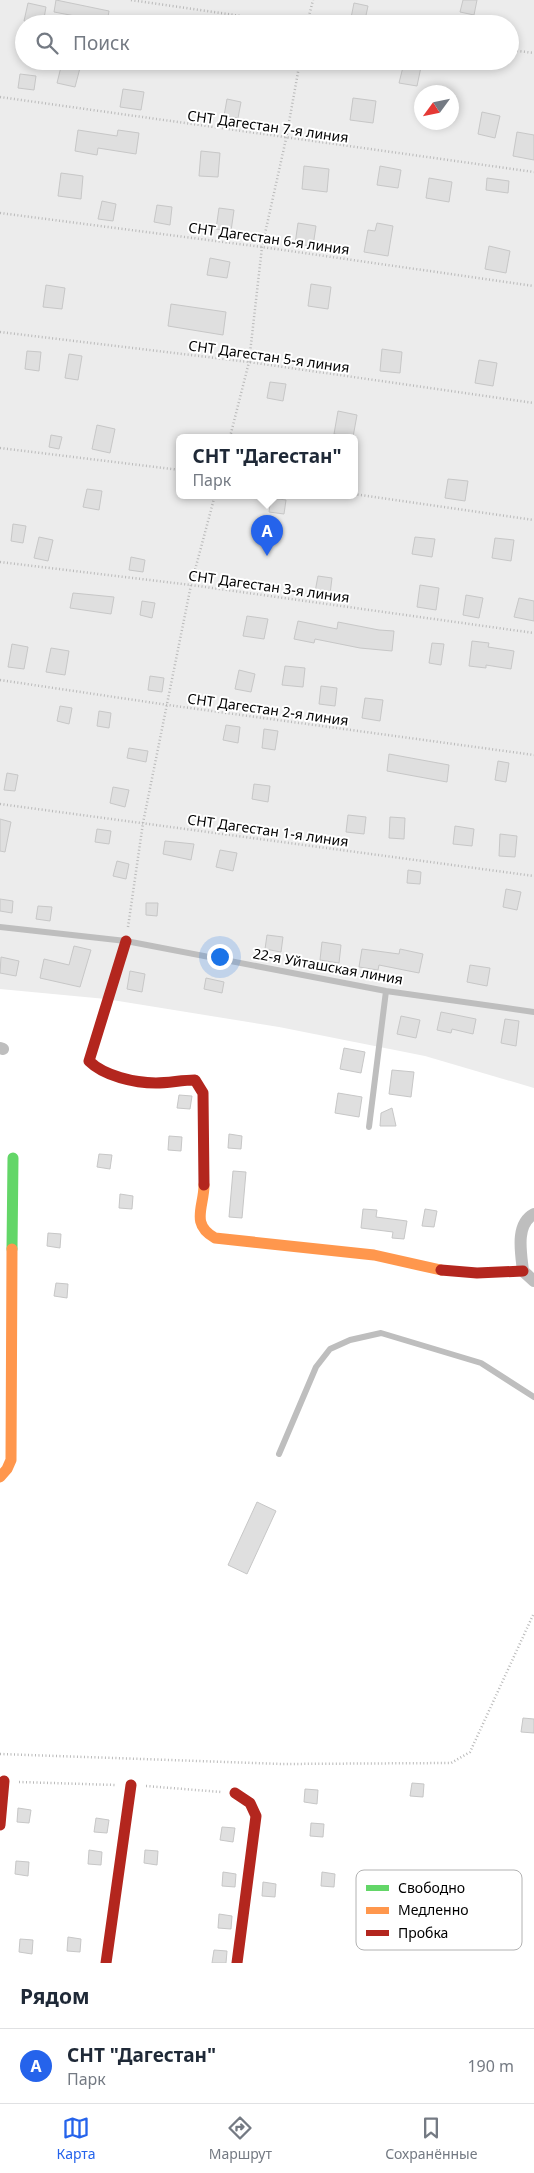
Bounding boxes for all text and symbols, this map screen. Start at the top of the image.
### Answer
search box [15,15,519,70]
icon: search [33,29,61,57]
text: Поиск [73,30,129,56]
north arrow [414,85,459,130]
street label: СНТ Дагестан 7-я линия [186,105,350,147]
street label: СНТ Дагестан 6-я линия [187,217,351,259]
street label: СНТ Дагестан 5-я линия [187,335,351,377]
popup [176,434,358,499]
text: СНТ "Дагестан" [192,443,342,469]
text: Парк [192,469,231,491]
pin: A [251,515,283,556]
street label: СНТ Дагестан 3-я линия [187,565,351,607]
street label: СНТ Дагестан 2-я линия [186,688,350,730]
street label: СНТ Дагестан 1-я линия [186,809,350,851]
street label: 22-я Уйташская линия [251,943,405,989]
your location [207,944,233,970]
legend [356,1870,522,1950]
text: Свободно [398,1878,465,1897]
text: Медленно [398,1900,469,1919]
text: Пробка [398,1923,448,1942]
text: Рядом [20,1982,90,2010]
text: СНТ "Дагестан" [67,2042,216,2068]
text: A [30,2055,42,2077]
text: 190 m [467,2055,514,2077]
text: Парк [67,2068,106,2090]
tab: Карта [57,2114,96,2163]
tab: Маршрут [209,2114,272,2163]
tab: Сохранённые [385,2114,477,2163]

